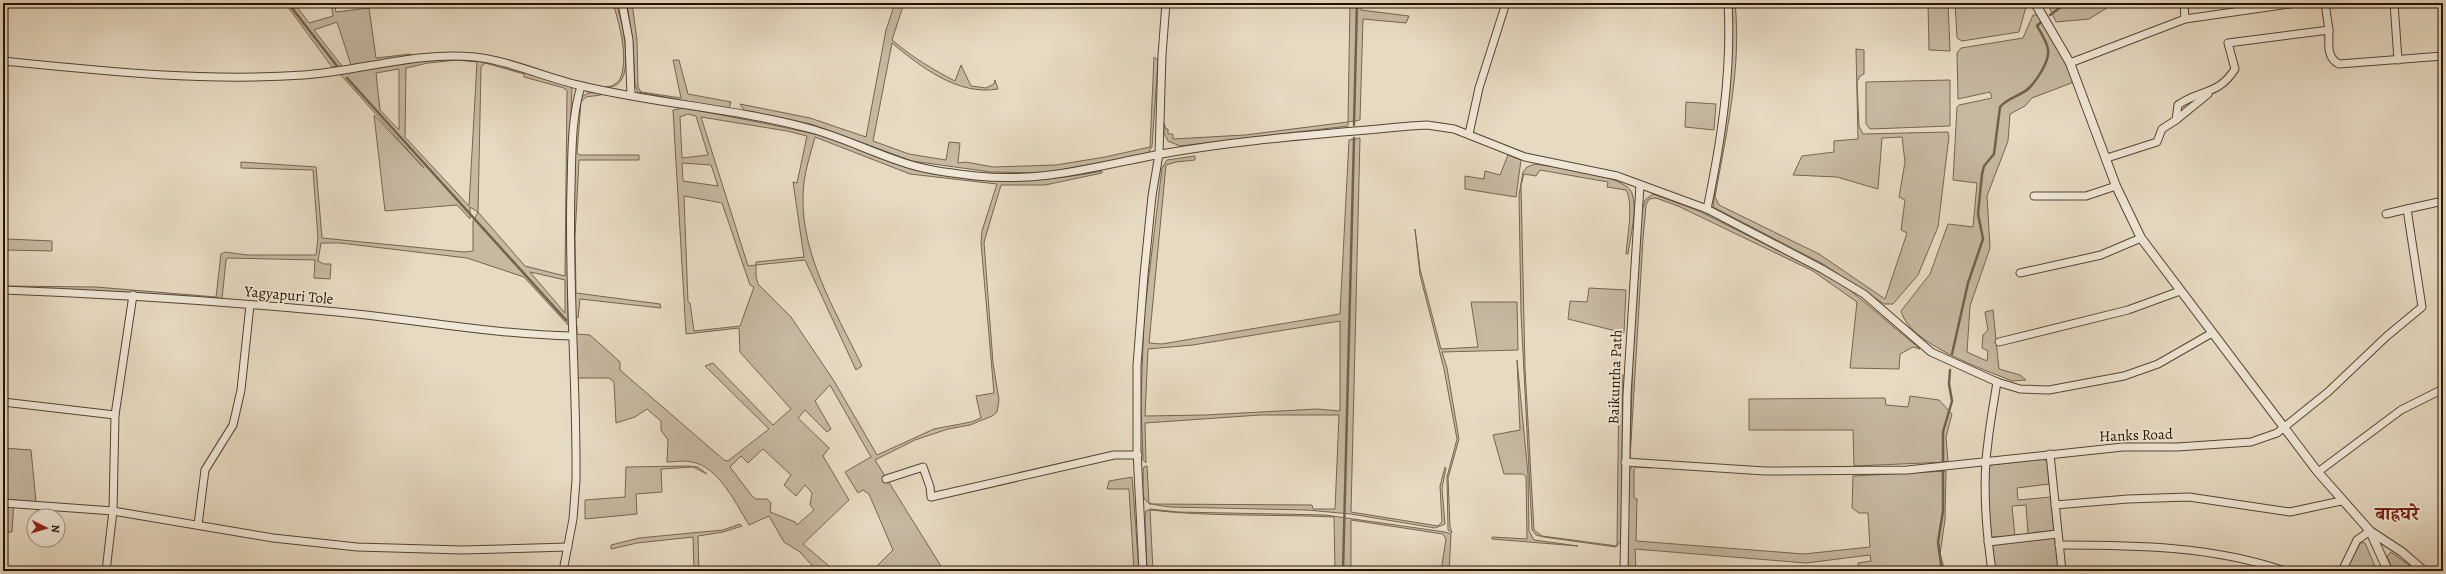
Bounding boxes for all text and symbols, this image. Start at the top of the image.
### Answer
street label: Yagyapuri Tole [243,281,335,309]
street label: Baikuntha Path [1603,329,1627,425]
street label: Hanks Road [2099,424,2174,446]
district label: बाह्रघरे [2373,501,2420,527]
north arrow [26,508,66,548]
text: N [48,524,63,533]

